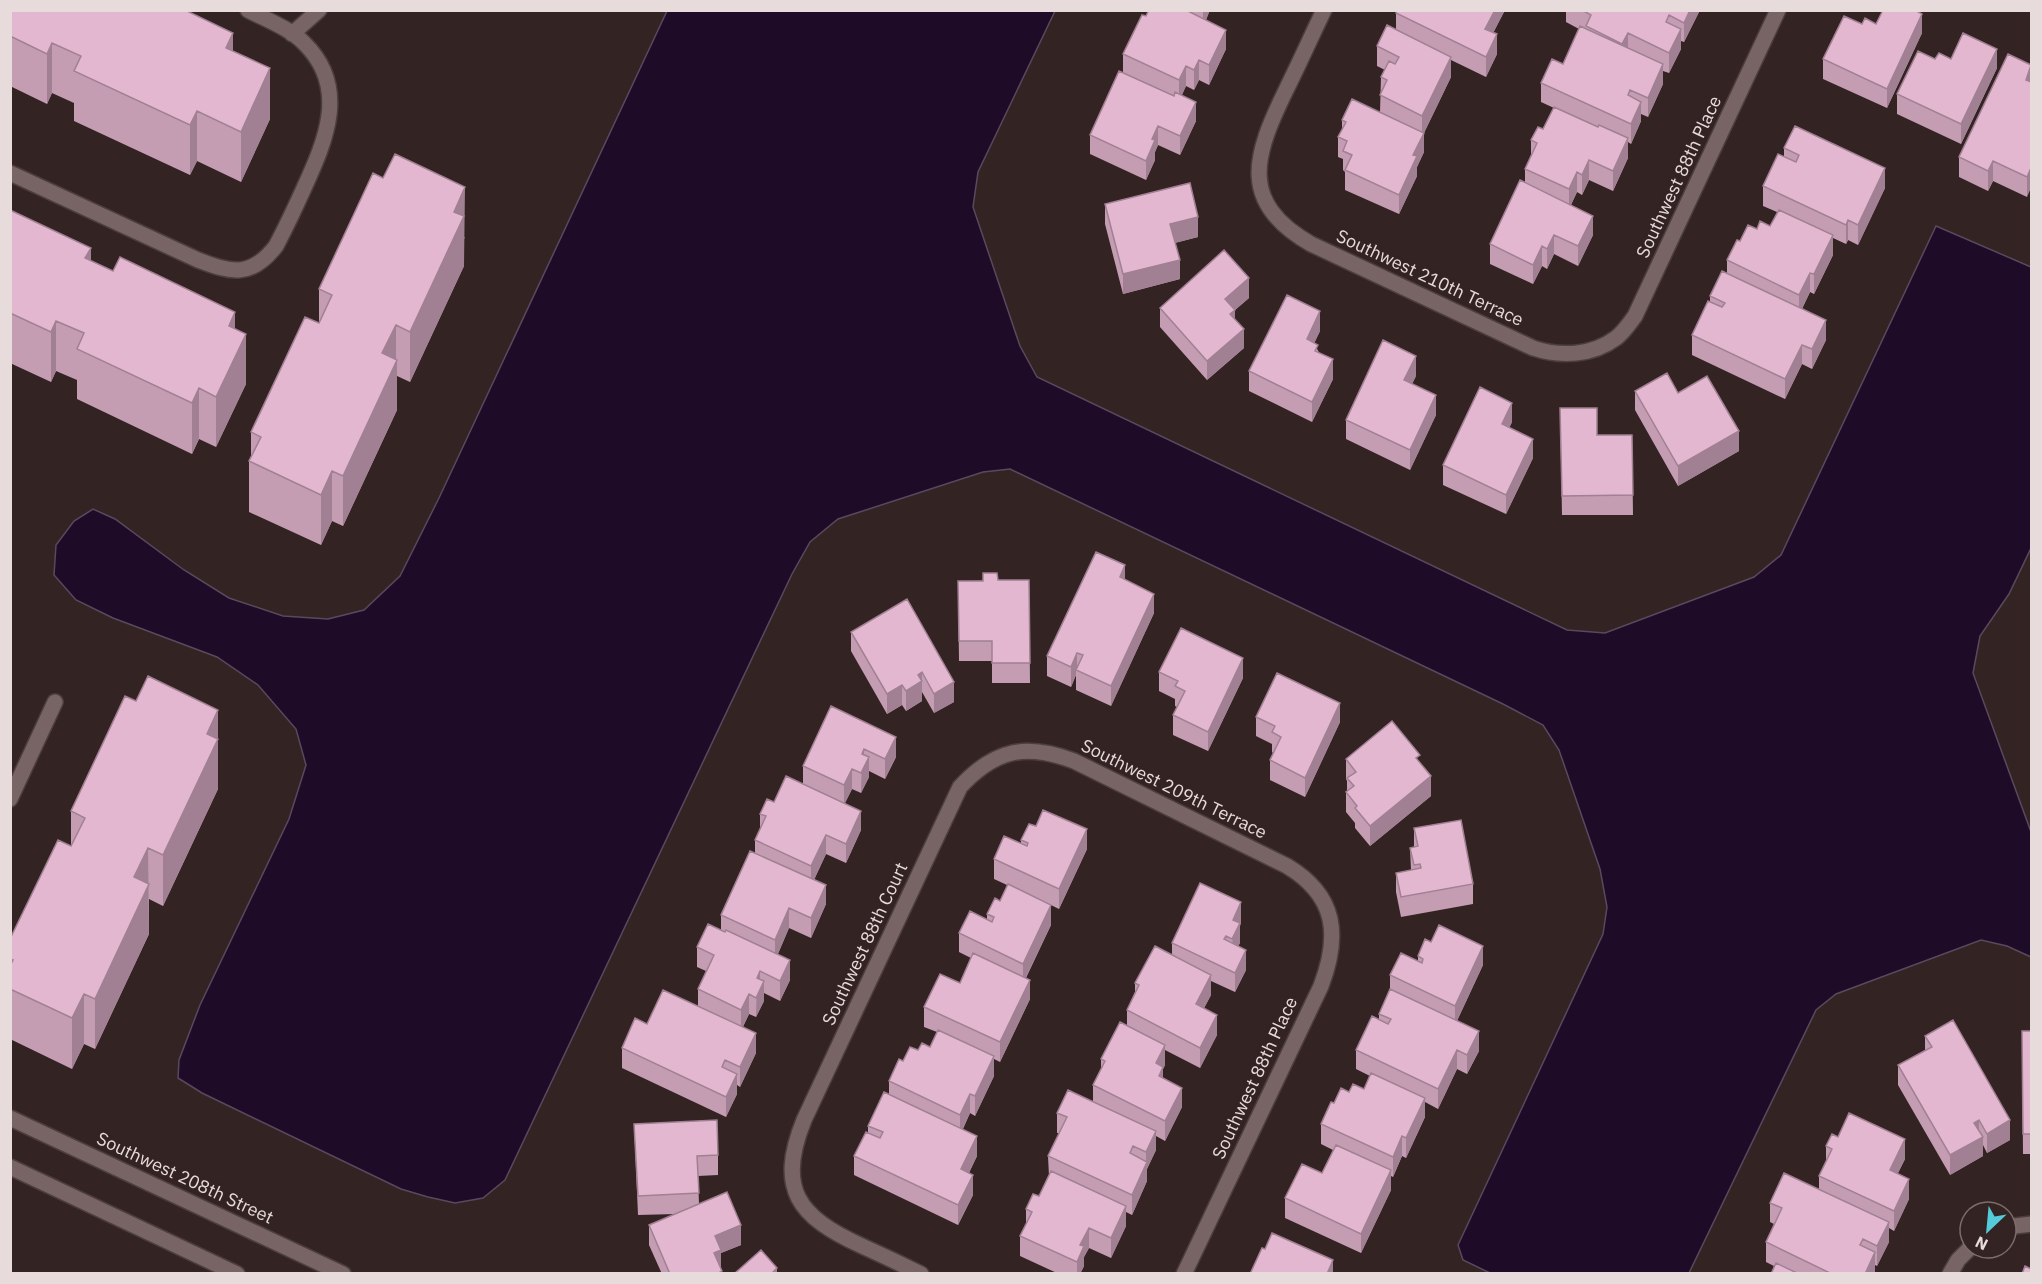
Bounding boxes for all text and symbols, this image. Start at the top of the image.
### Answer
street label: Southwest 88th Place [1631,92,1726,262]
street label: Southwest 210th Terrace [1333,224,1528,331]
street label: Southwest 209th Terrace [1078,734,1271,844]
street label: Southwest 88th Court [817,859,912,1029]
street label: Southwest 88th Place [1207,993,1302,1163]
street label: Southwest 208th Street [93,1126,277,1229]
north arrow [1958,1200,2018,1260]
text: N [1972,1232,1991,1255]

